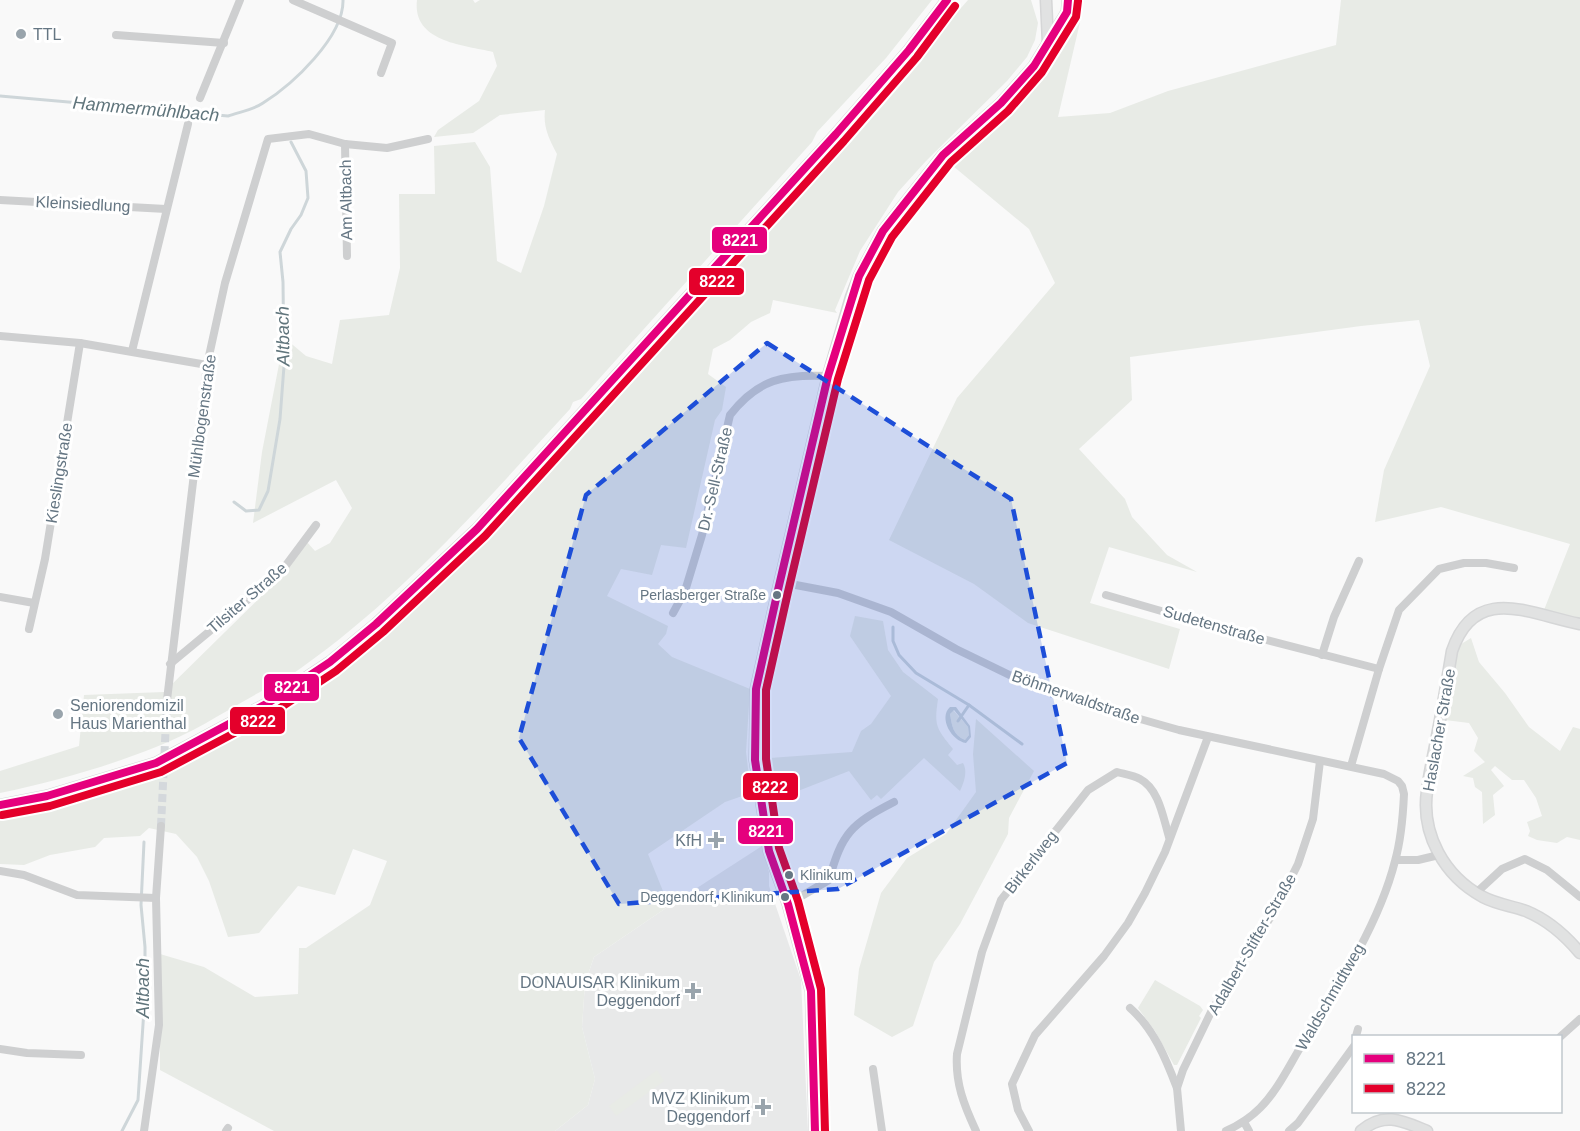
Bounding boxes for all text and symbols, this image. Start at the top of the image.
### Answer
place label: TTL [33,26,62,43]
marker: TTL [14,27,28,41]
water label: Hammermühlbach [72,93,220,125]
street label: Am Altbach [337,159,355,241]
street label: Kleinsiedlung [35,193,131,215]
line badge: 8221 [711,226,768,254]
text: 8221 [722,232,758,249]
line badge: 8222 [688,267,745,296]
text: 8222 [699,273,735,290]
water label: Altbach [272,306,294,367]
street label: Mühlbogenstraße [185,353,219,479]
street label: Kieslingstraße [43,422,75,524]
street label: Dr.-Sell-Straße [695,425,735,532]
street label: Tilsiter Straße [204,559,290,637]
place label: Perlasberger Straße [640,587,766,603]
marker: Perlasberger Straße [771,589,783,601]
street label: Sudetenstraße [1161,602,1267,648]
street label: Böhmerwaldstraße [1010,667,1142,727]
street label: Haslacher Straße [1420,667,1458,793]
line badge: 8221 [263,673,320,702]
text: 8221 [274,679,310,696]
place label: Seniorendomizil Haus Marienthal [70,697,187,732]
line badge: 8222 [229,706,286,735]
marker: Seniorendomizil Haus Marienthal [51,707,65,721]
text: 8222 [240,713,276,730]
line badge: 8222 [742,772,799,801]
text: 8222 [752,779,788,796]
line badge: 8221 [737,817,794,845]
text: 8221 [748,823,784,840]
street label: Birkerlweg [1001,827,1061,897]
marker: KfH [707,831,725,849]
place label: KfH [675,832,702,849]
place label: Klinikum [800,867,853,883]
marker: Klinikum [783,869,795,881]
street label: Adalbert-Stifter-Straße [1205,870,1299,1018]
place label: Deggendorf, Klinikum [640,889,774,905]
marker: Deggendorf, Klinikum [779,891,791,903]
street label: Waldschmidtweg [1293,941,1367,1053]
water label: Altbach [133,958,153,1019]
place label: DONAUISAR Klinikum Deggendorf [520,974,681,1009]
marker: DONAUISAR Klinikum Deggendorf [684,982,702,1000]
legend [1352,1035,1562,1113]
text: 8221 [1406,1049,1446,1069]
text: 8222 [1406,1079,1446,1099]
place label: MVZ Klinikum Deggendorf [651,1090,751,1125]
marker: MVZ Klinikum Deggendorf [754,1098,772,1116]

